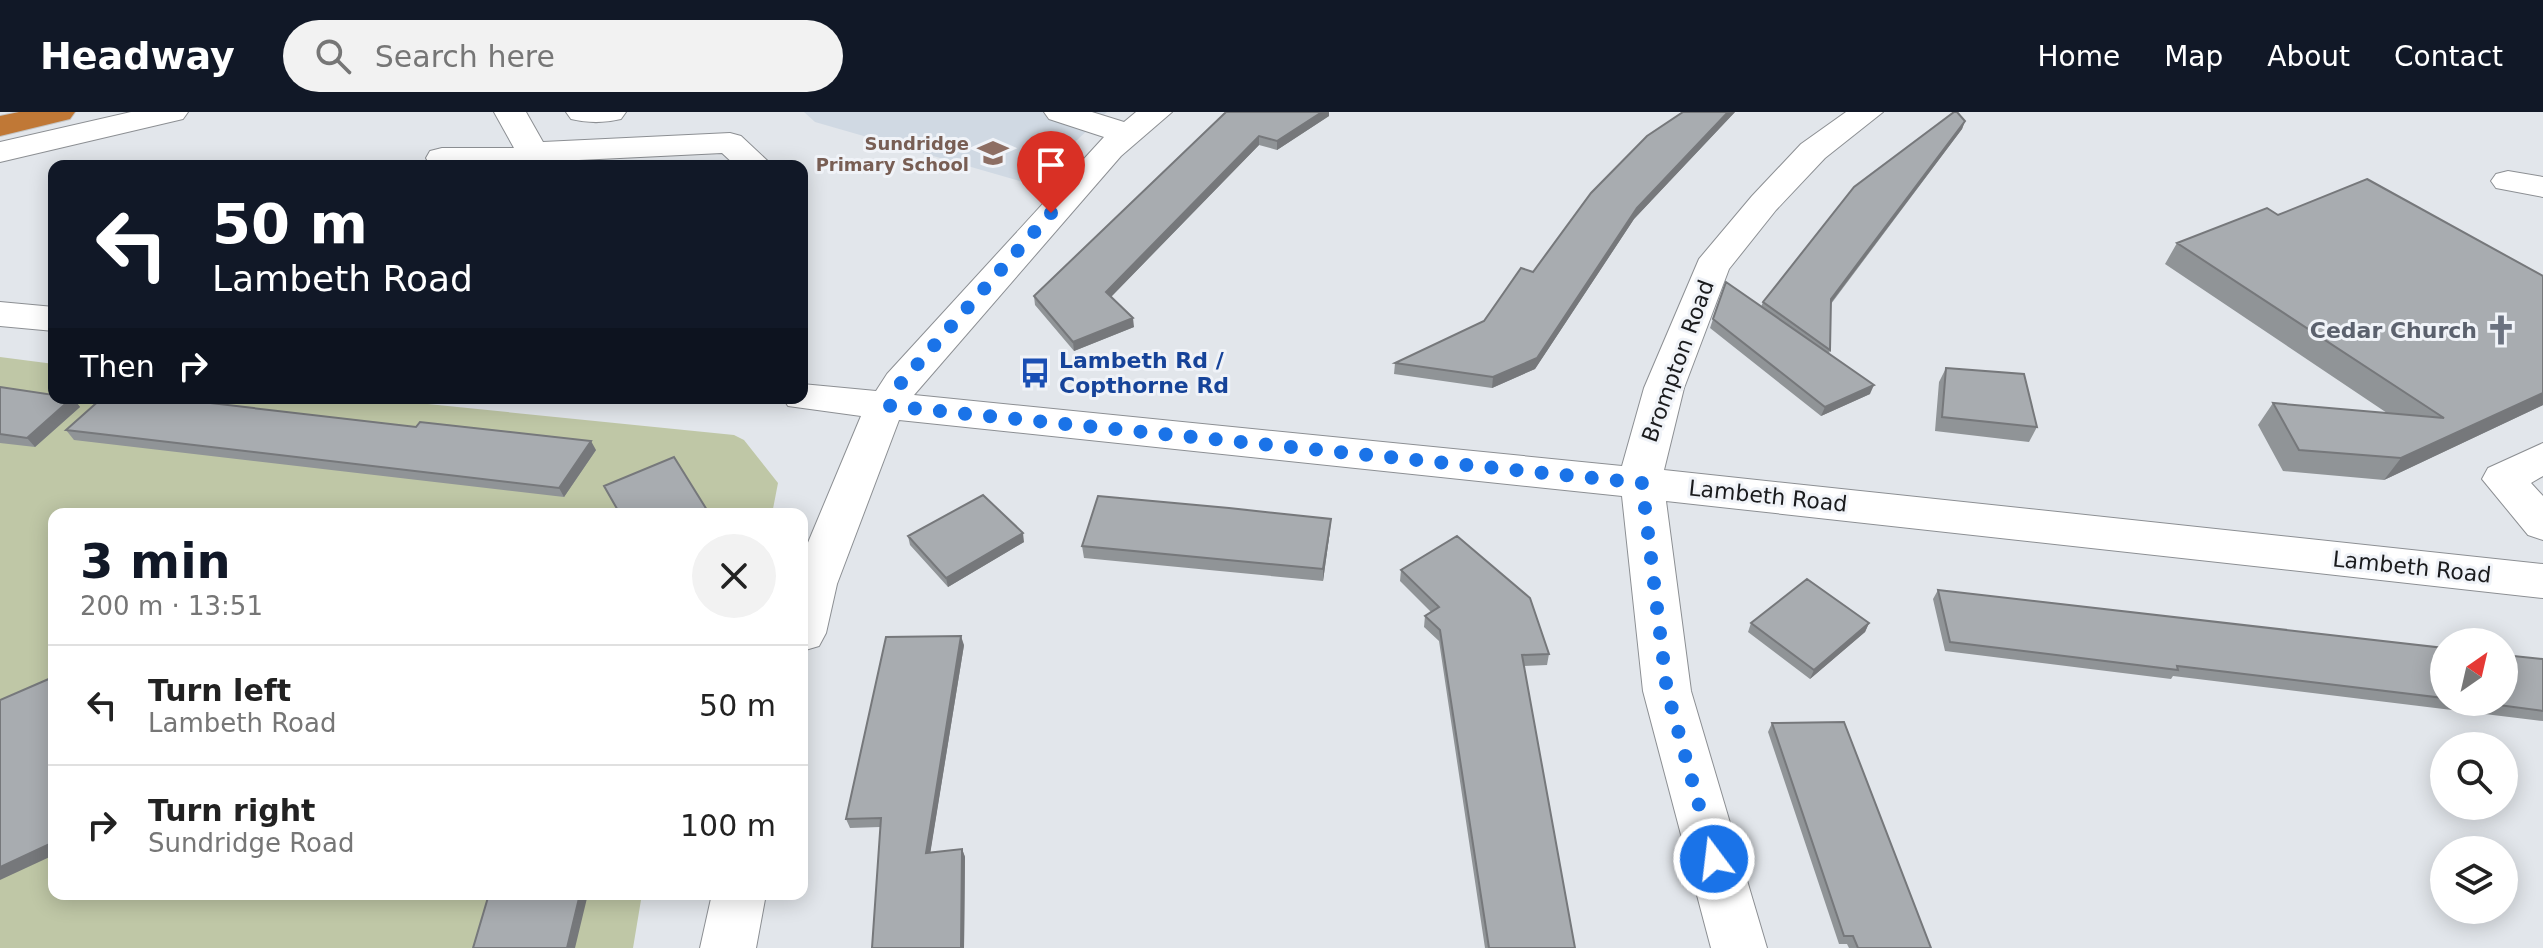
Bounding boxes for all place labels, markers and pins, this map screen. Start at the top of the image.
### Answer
pin [1017,131,1085,213]
place label: Sundridge Primary School [816,133,969,175]
school or university icon: Sundridge Primary School [976,136,1010,170]
church icon: Cedar Church [2484,313,2518,347]
place label: Cedar Church [2310,318,2477,343]
place label: Lambeth Rd / Copthorne Rd [1059,348,1229,398]
bus stop icon: Lambeth Rd / Copthorne Rd [1018,356,1052,390]

